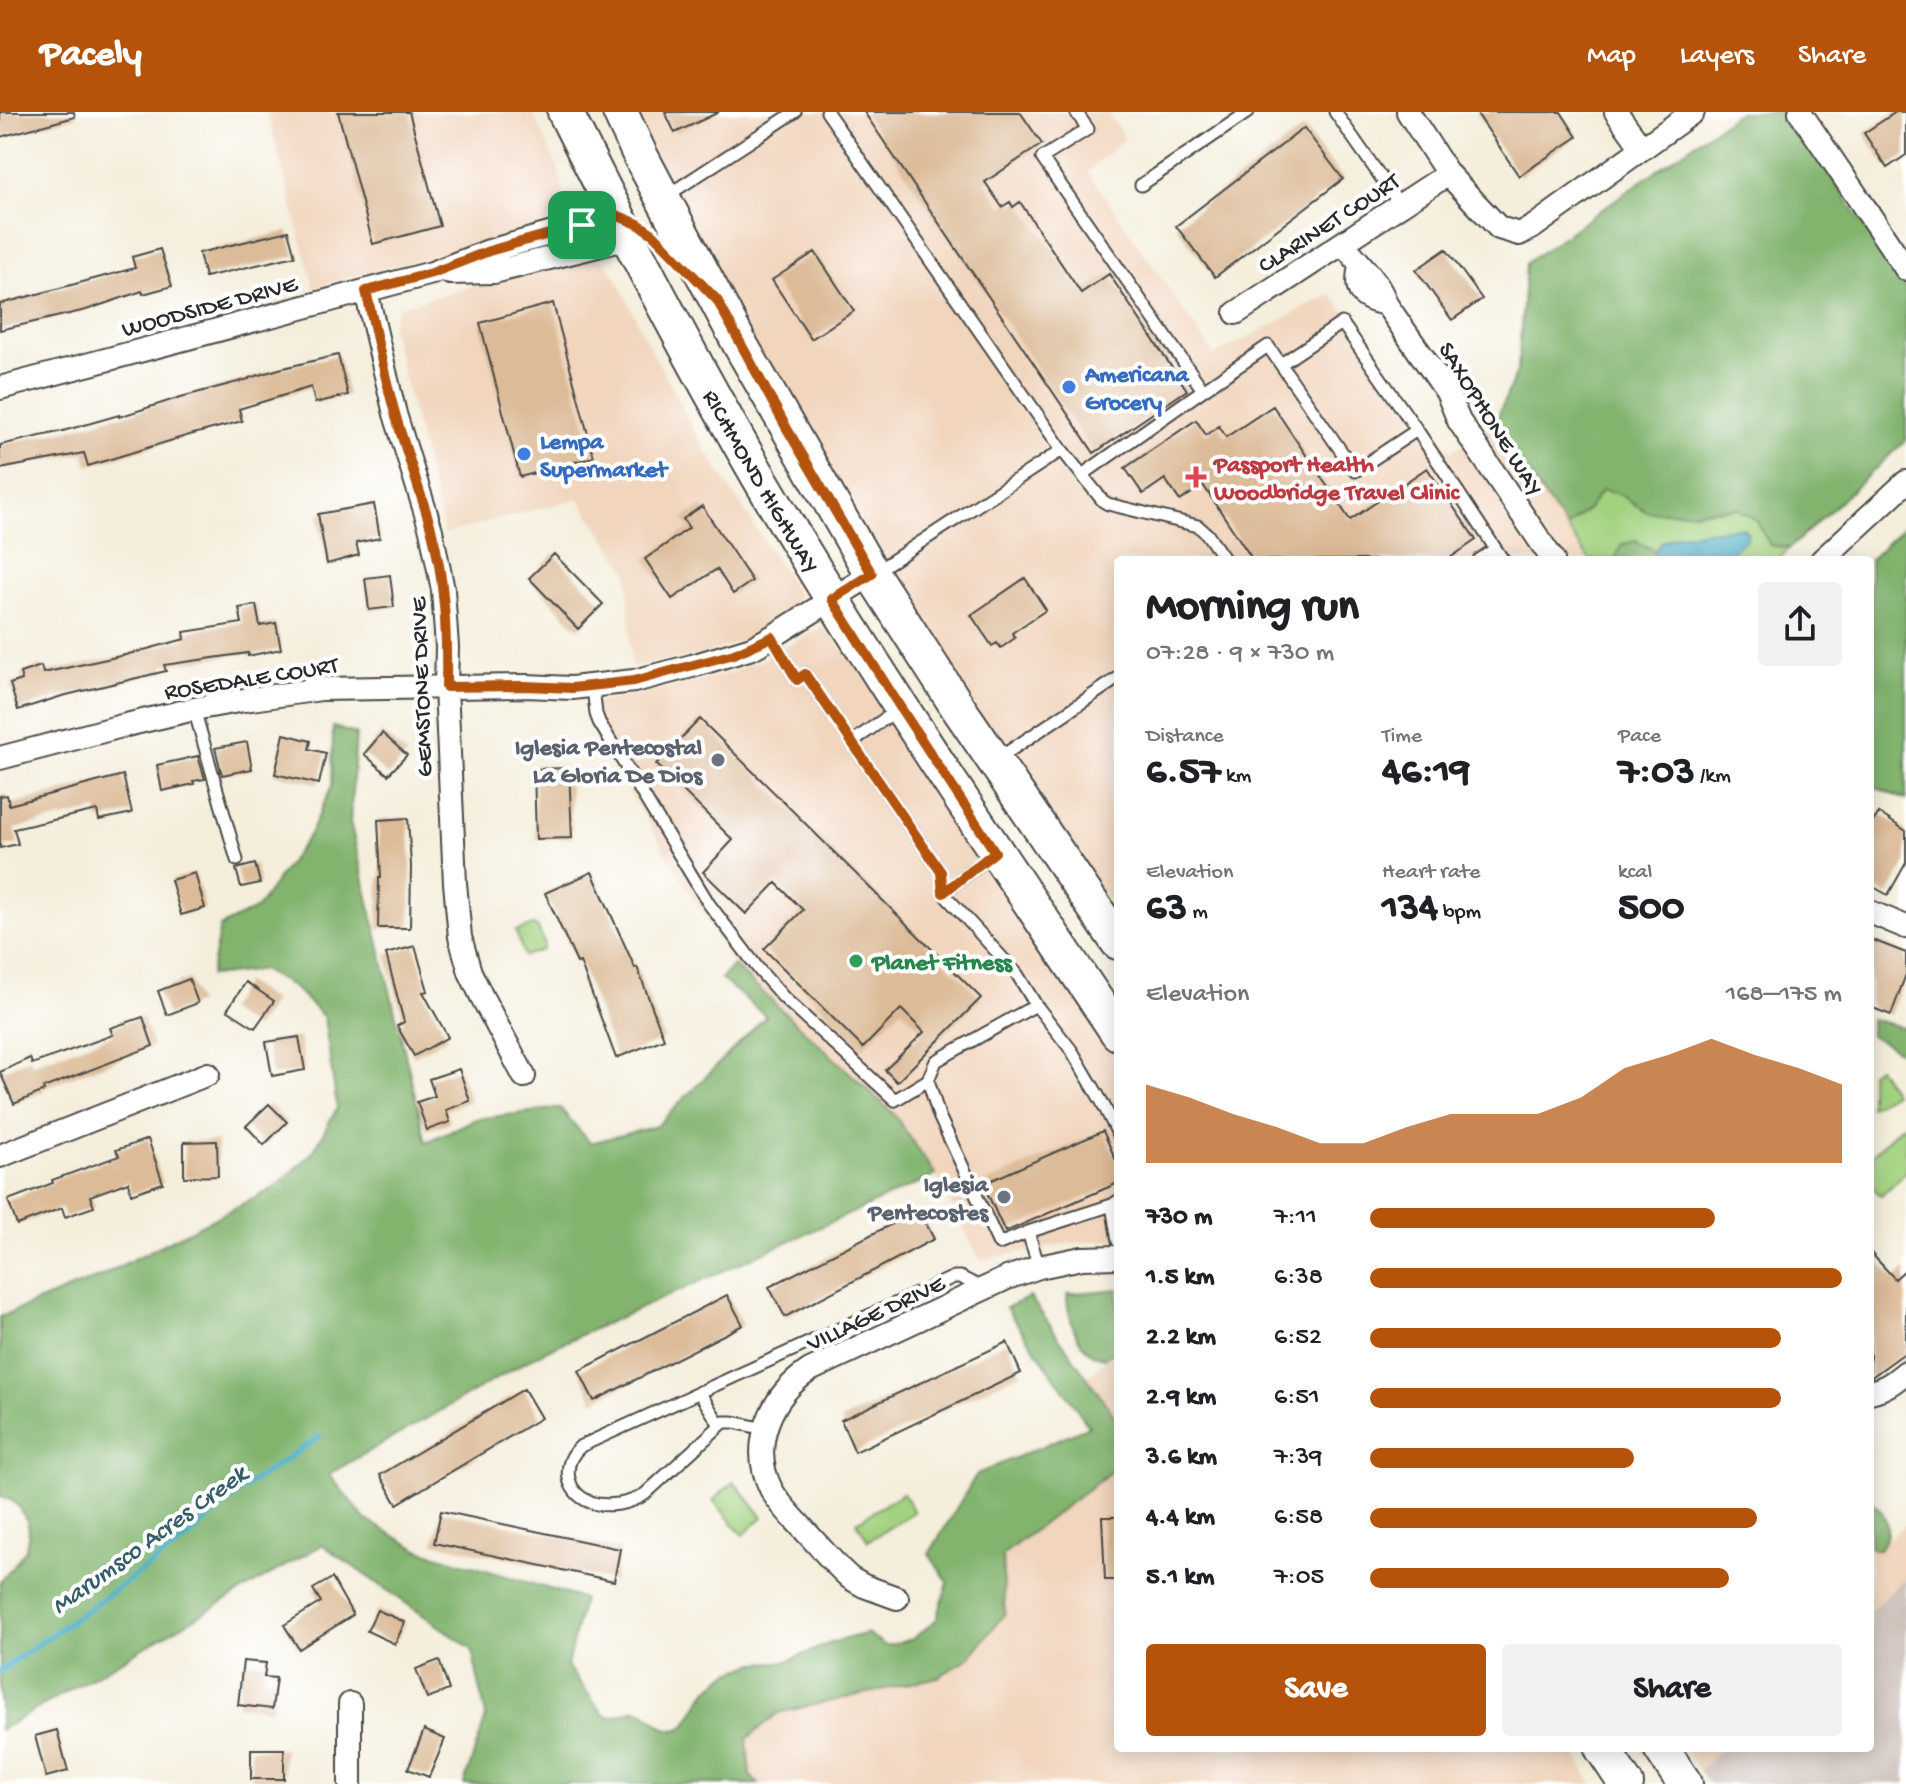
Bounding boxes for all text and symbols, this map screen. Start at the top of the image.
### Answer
text: Pacely [40,34,142,78]
text: Map [1587,40,1636,73]
text: Layers [1680,40,1754,73]
text: Share [1798,40,1866,73]
street label: CLARINET COURT [1254,167,1408,281]
pin [548,191,616,259]
icon: arrive [560,203,604,247]
street label: WOODSIDE DRIVE [119,271,302,346]
street label: SAXOPHONE WAY [1430,338,1548,502]
place label: Americana Grocery [1084,362,1190,419]
marker: Americana Grocery [1060,378,1078,396]
street label: RICHMOND HIGHWAY [694,386,824,579]
place label: Lempa Supermarket [540,429,669,486]
marker: Lempa Supermarket [515,445,533,463]
place label: Passport Health Woodbridge Travel Clinic [1212,452,1461,509]
marker: Passport Health Woodbridge Travel Clinic [1185,466,1207,488]
button: share [1758,582,1842,666]
text: Morning run [1146,583,1359,635]
street label: GEMSTONE DRIVE [406,595,441,777]
text: 07:28 · 9 × 730 m [1146,639,1334,670]
street label: ROSEDALE COURT [163,652,342,709]
text: Distance [1146,724,1224,750]
text: Time [1382,724,1422,750]
text: Pace [1618,724,1661,750]
place label: Iglesia Pentecostal La Gloria De Dios [515,735,703,792]
text: 6.57 [1146,750,1221,797]
text: 46:19 [1382,750,1470,797]
text: 7:03 [1618,750,1695,797]
marker: Iglesia Pentecostal La Gloria De Dios [709,751,727,769]
text: km [1221,764,1251,790]
text: /km [1695,764,1731,790]
text: Elevation [1146,860,1233,886]
text: Heart rate [1382,860,1480,886]
text: kcal [1618,860,1652,886]
text: 63 [1146,886,1187,933]
text: 134 [1382,886,1438,933]
text: 500 [1618,886,1684,933]
text: m [1187,900,1208,926]
text: bpm [1438,900,1481,926]
place label: Planet Fitness [870,950,1013,979]
marker: Planet Fitness [847,952,865,970]
text: Elevation [1146,980,1249,1011]
text: 168–175 m [1726,980,1842,1011]
place label: Iglesia Pentecostes [866,1172,990,1229]
marker: Iglesia Pentecostes [995,1188,1013,1206]
text: 730 m [1146,1203,1212,1234]
text: 7:11 [1274,1203,1317,1234]
text: 1.5 km [1146,1263,1215,1294]
text: 6:38 [1274,1263,1323,1294]
street label: VILLAGE DRIVE [802,1270,951,1360]
text: 2.2 km [1146,1323,1216,1354]
text: 6:52 [1274,1323,1322,1354]
text: 2.9 km [1146,1383,1216,1414]
text: 6:51 [1274,1383,1320,1414]
text: 3.6 km [1146,1443,1217,1474]
text: 7:39 [1274,1443,1322,1474]
water label: Marumsco Acres Creek [47,1459,257,1623]
text: 4.4 km [1146,1503,1215,1534]
text: 6:58 [1274,1503,1323,1534]
text: 5.1 km [1146,1563,1215,1594]
text: 7:05 [1274,1563,1324,1594]
button: Save [1146,1644,1486,1736]
button: Share [1502,1644,1842,1736]

